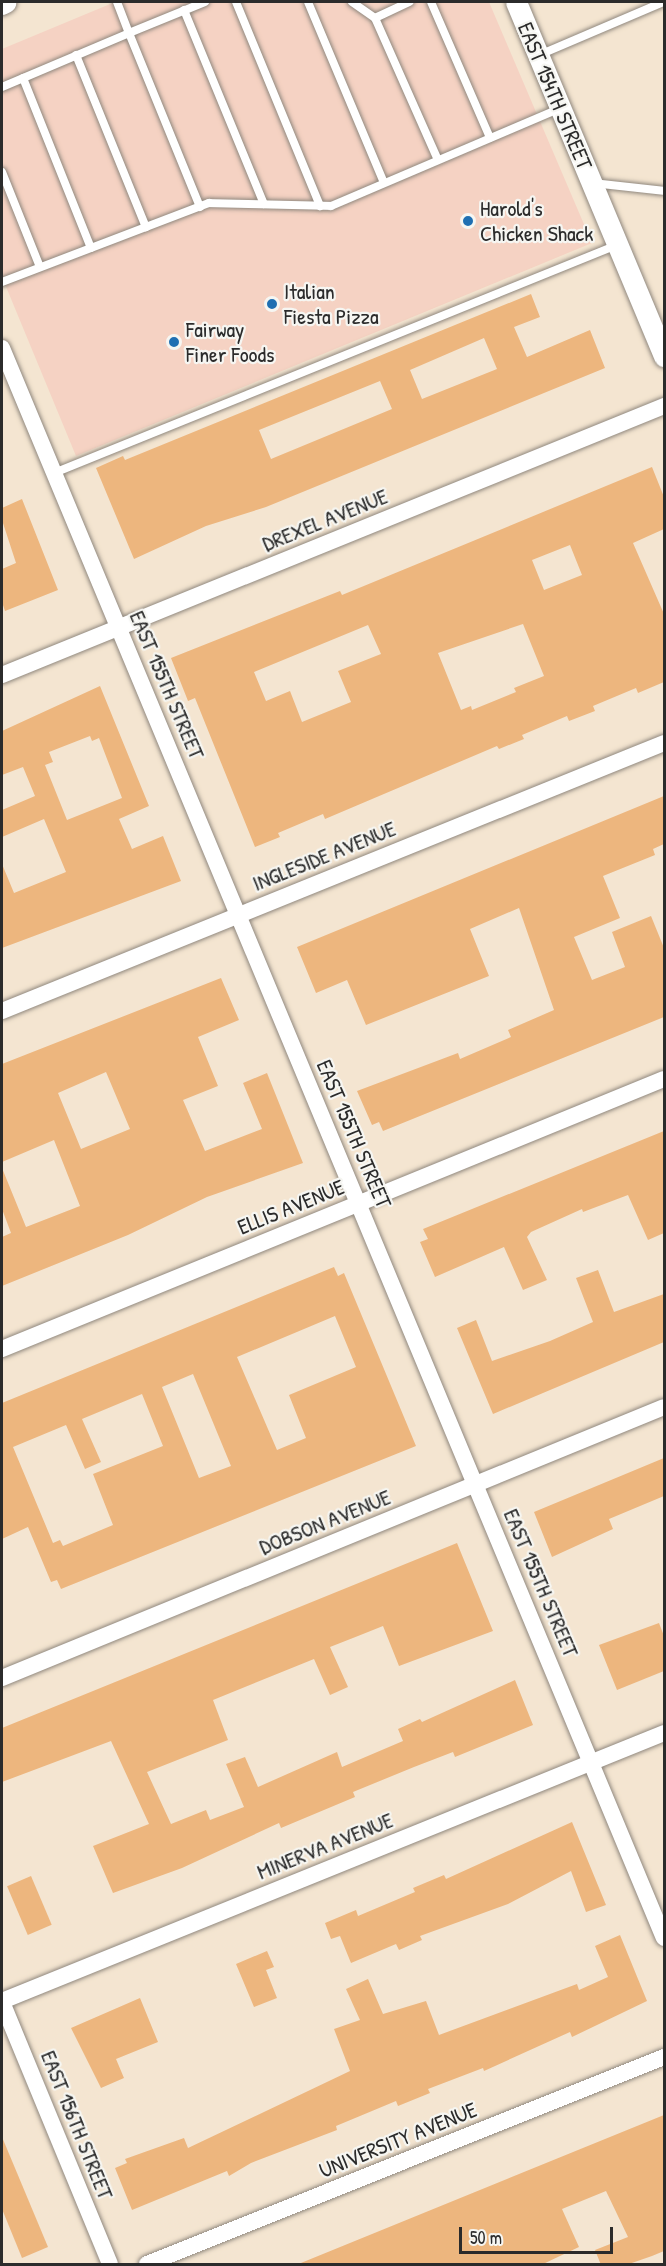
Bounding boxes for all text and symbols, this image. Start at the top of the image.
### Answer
street label: EAST 154TH STREET [512,18,598,174]
place label: Harold's Chicken Shack [480,195,593,246]
marker: Harold's Chicken Shack [461,214,475,228]
place label: Italian Fiesta Pizza [284,278,379,330]
marker: Italian Fiesta Pizza [265,297,279,311]
place label: Fairway Finer Foods [186,316,274,368]
marker: Fairway Finer Foods [167,335,181,349]
street label: DREXEL AVENUE [259,483,391,557]
street label: EAST 155TH STREET [124,607,210,763]
street label: INGLESIDE AVENUE [248,815,400,897]
street label: EAST 155TH STREET [311,1056,397,1212]
street label: ELLIS AVENUE [234,1174,348,1240]
street label: DOBSON AVENUE [255,1484,395,1560]
street label: EAST 155TH STREET [498,1505,584,1661]
street label: MINERVA AVENUE [253,1807,397,1885]
street label: EAST 156TH STREET [35,2047,119,2203]
street label: UNIVERSITY AVENUE [315,2096,481,2184]
scale bar [462,2215,616,2253]
text: 50 m [470,2225,502,2250]

